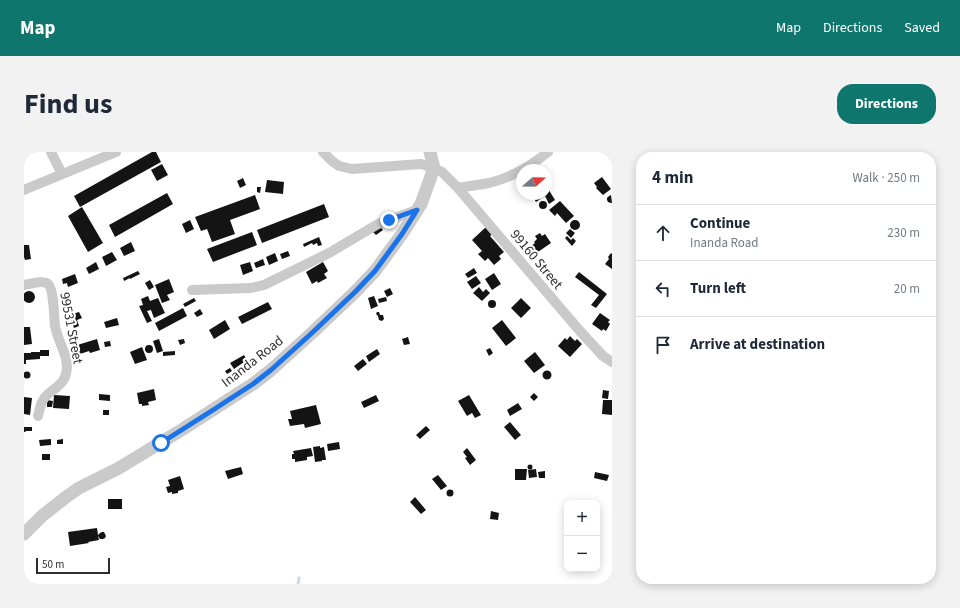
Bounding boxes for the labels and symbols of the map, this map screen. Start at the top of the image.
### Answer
north arrow [516,164,552,200]
route end [380,211,398,229]
street label: 99160 Street [505,225,567,294]
street label: 99531 Street [54,291,88,366]
street label: Inanda Road [217,331,288,392]
route start [152,434,170,452]
scale bar [36,556,110,575]

